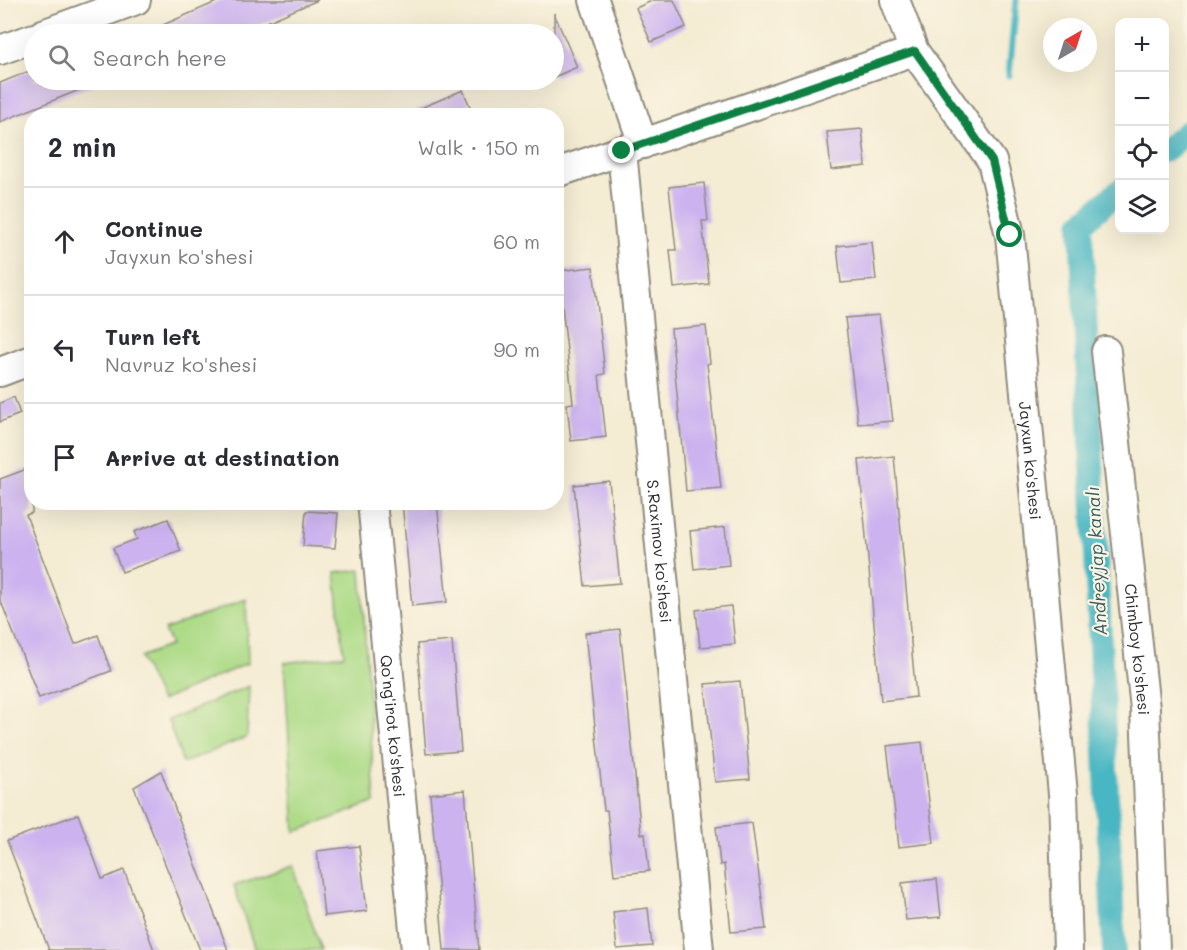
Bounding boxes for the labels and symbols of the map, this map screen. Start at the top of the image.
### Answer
north arrow [1043,18,1097,72]
route end [608,137,634,163]
route start [996,221,1022,247]
street label: Jayxun ko'shesi [1015,400,1047,521]
street label: S.Raximov ko'shesi [643,479,678,624]
water label: Andreyjap kanalı [1080,486,1112,636]
street label: Chimboy ko'shesi [1121,582,1156,715]
street label: Qo'ng'irot ko'shesi [377,654,411,798]

